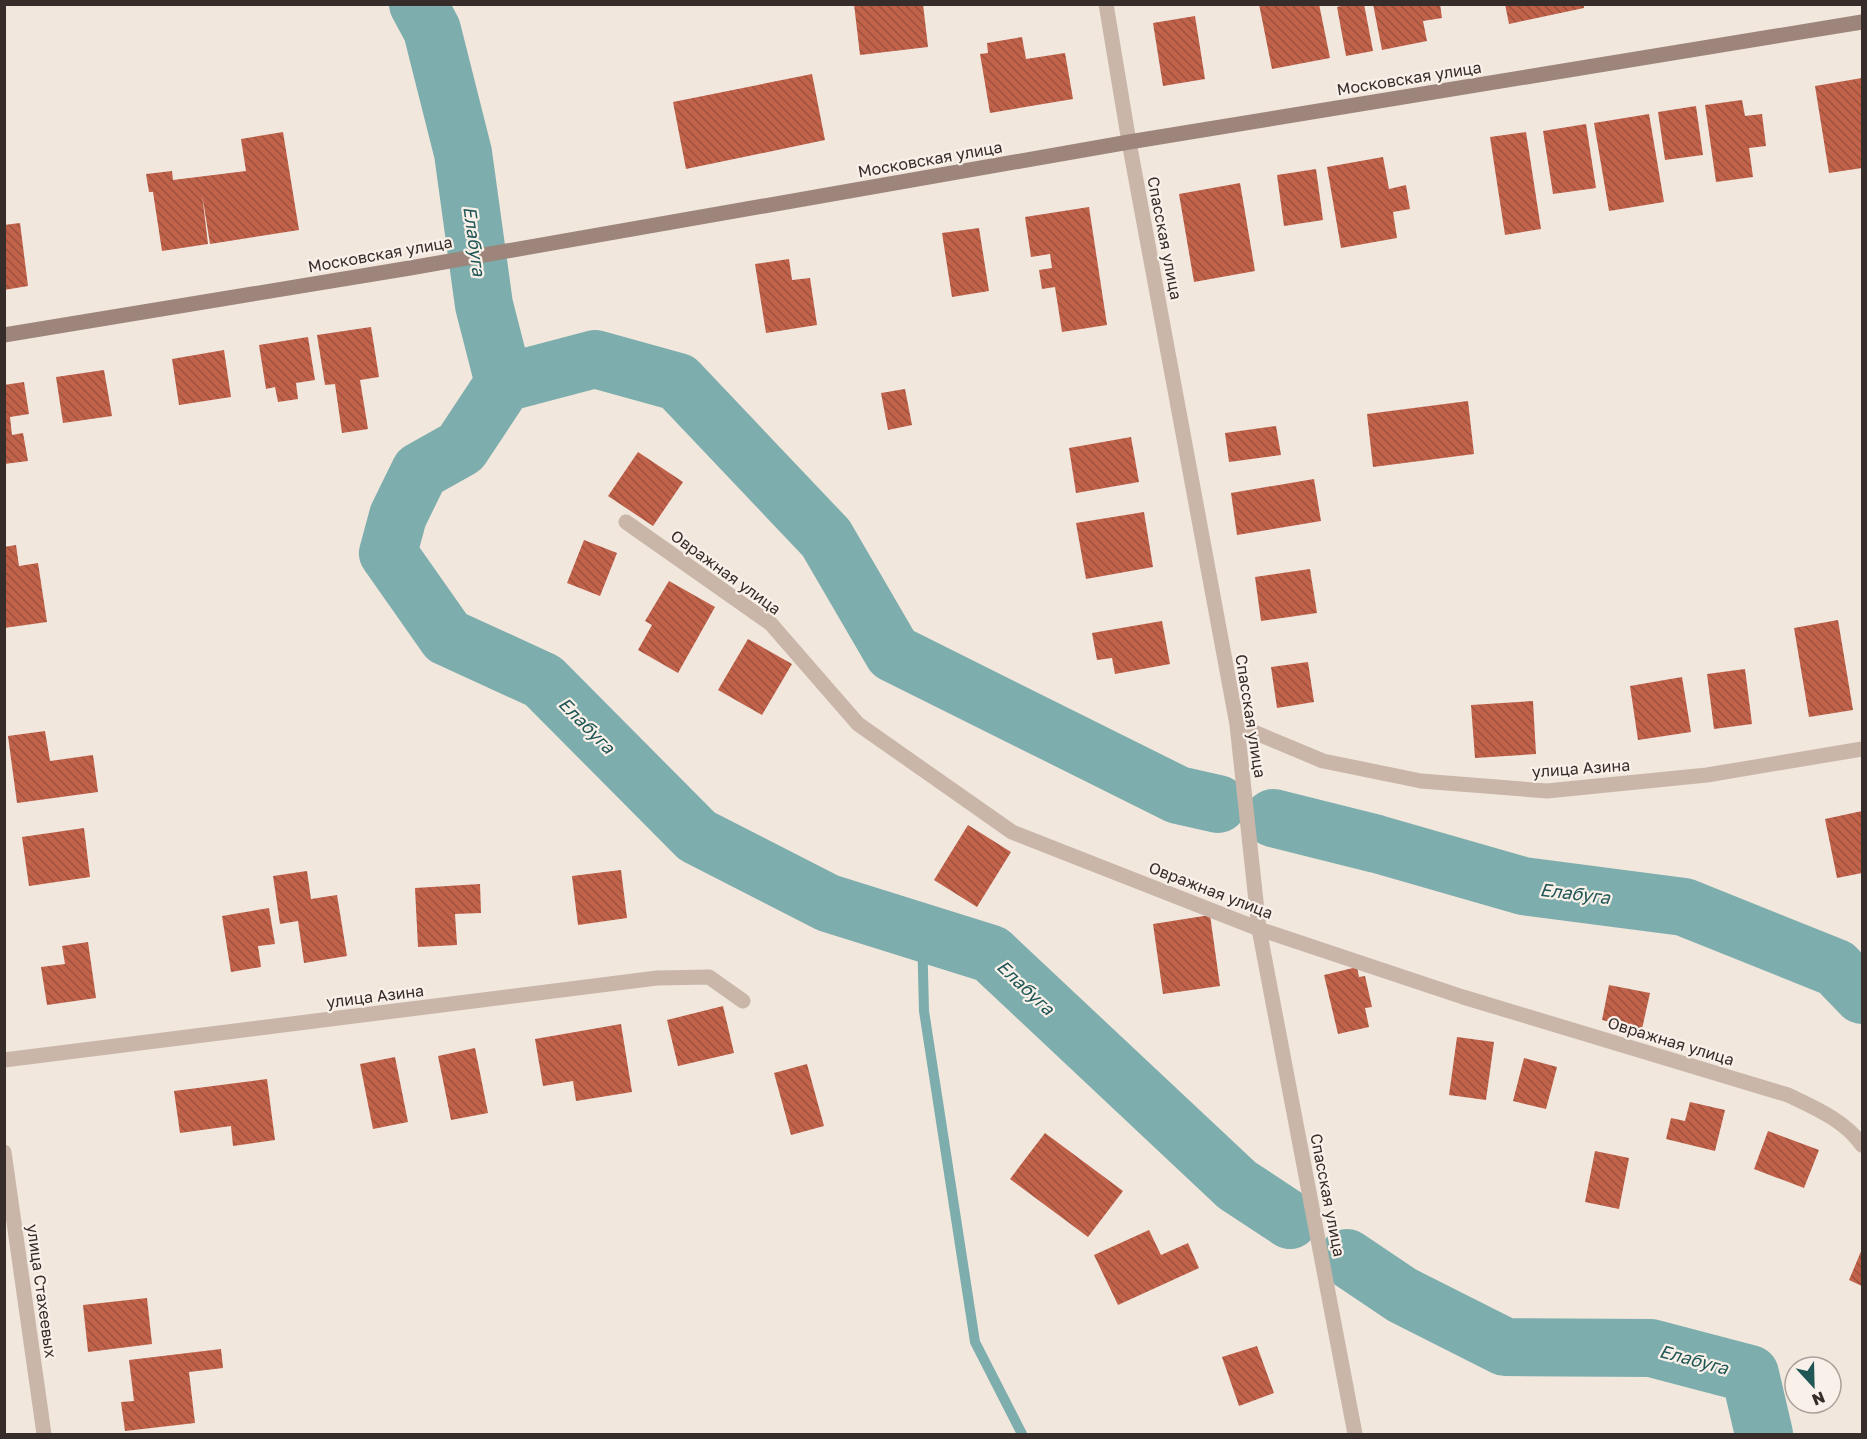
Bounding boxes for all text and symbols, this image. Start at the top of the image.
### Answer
street label: Московская улица [1335,57,1483,99]
street label: Московская улица [856,136,1004,182]
street label: Спасская улица [1143,175,1187,301]
water label: Елабуга [459,205,491,278]
street label: Московская улица [306,231,454,277]
street label: Овражная улица [667,525,785,619]
street label: Спасская улица [1231,653,1271,779]
water label: Елабуга [554,692,620,758]
street label: улица Азина [1531,755,1631,781]
street label: Овражная улица [1146,857,1276,923]
water label: Елабуга [1539,878,1612,908]
water label: Елабуга [993,955,1060,1020]
street label: улица Азина [325,980,425,1012]
street label: Овражная улица [1605,1012,1737,1070]
street label: Спасская улица [1306,1132,1350,1258]
street label: улица Стахеевых [23,1223,61,1359]
water label: Елабуга [1657,1339,1732,1379]
north arrow [1783,1355,1843,1415]
text: N [1809,1387,1828,1410]

